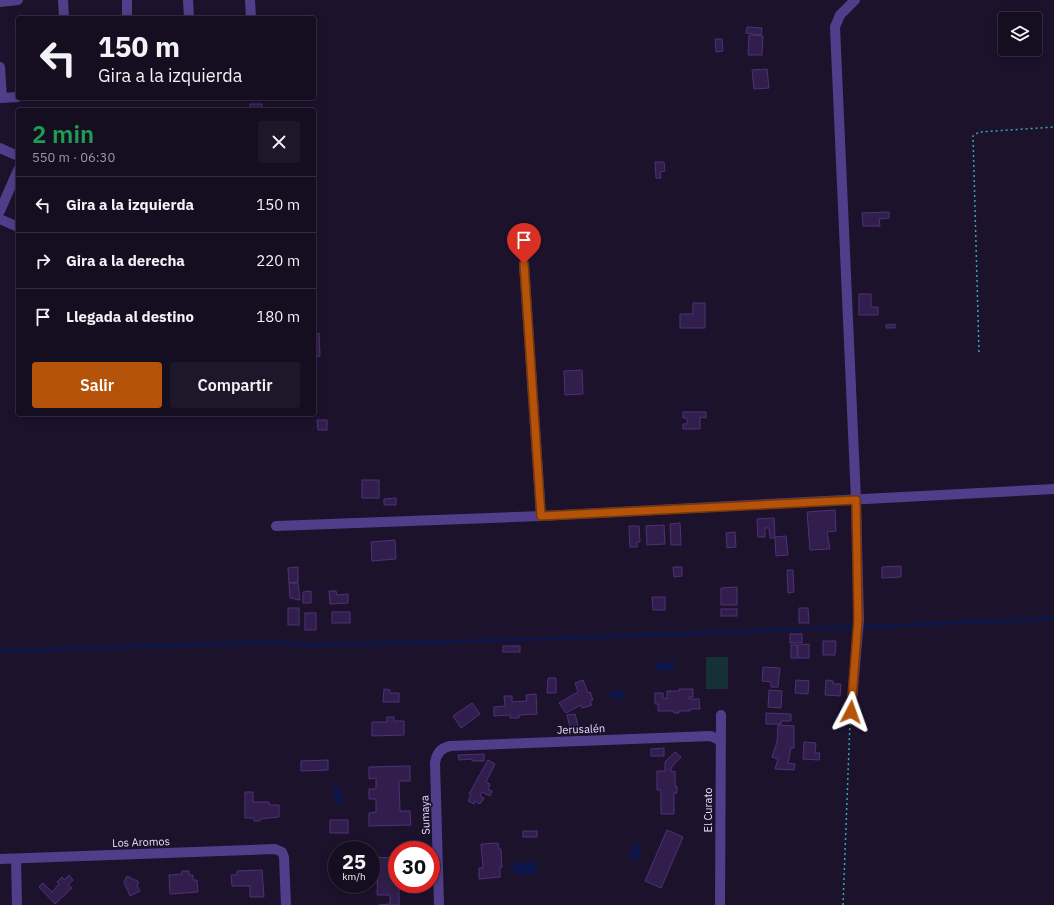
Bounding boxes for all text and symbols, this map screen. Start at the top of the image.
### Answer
map controls [998,12,1042,56]
button: layers [998,12,1042,56]
text: 150 m [98,28,180,65]
icon: left [32,32,84,84]
text: Gira a la izquierda [98,64,242,87]
text: 2 min [32,118,94,150]
button: close [258,121,300,163]
text: 550 m · 06:30 [32,149,115,166]
icon: left [32,194,54,216]
text: Gira a la izquierda [66,195,194,214]
text: 150 m [256,195,300,214]
pin [507,223,541,264]
icon: arrive [513,229,535,251]
icon: right [32,250,54,272]
text: Gira a la derecha [66,251,185,270]
text: 220 m [256,251,300,270]
icon: arrive [32,306,54,328]
text: Llegada al destino [66,307,194,326]
text: 180 m [256,307,300,326]
button: Salir [32,362,162,408]
button: Compartir [170,362,300,408]
position arrow [830,691,872,733]
street label: Jerusalén [557,721,605,737]
street label: El Curato [701,788,715,832]
street label: Sumaya [417,795,433,835]
street label: Los Aromos [112,834,170,850]
speed limit sign: 30 [388,841,440,893]
text: 25 [342,848,366,875]
text: km/h [342,870,366,883]

